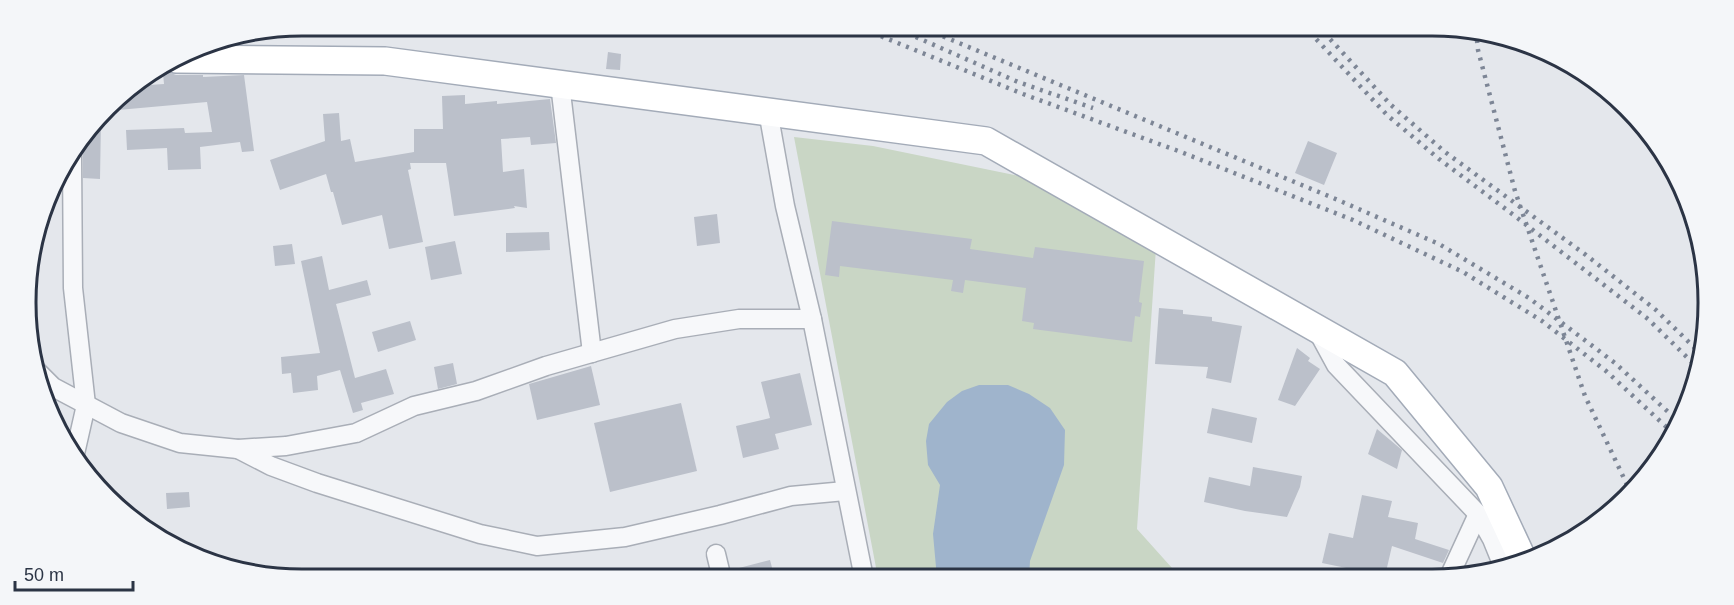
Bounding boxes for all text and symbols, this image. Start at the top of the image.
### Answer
scale bar [15,554,134,592]
text: 50 m [24,565,64,585]

